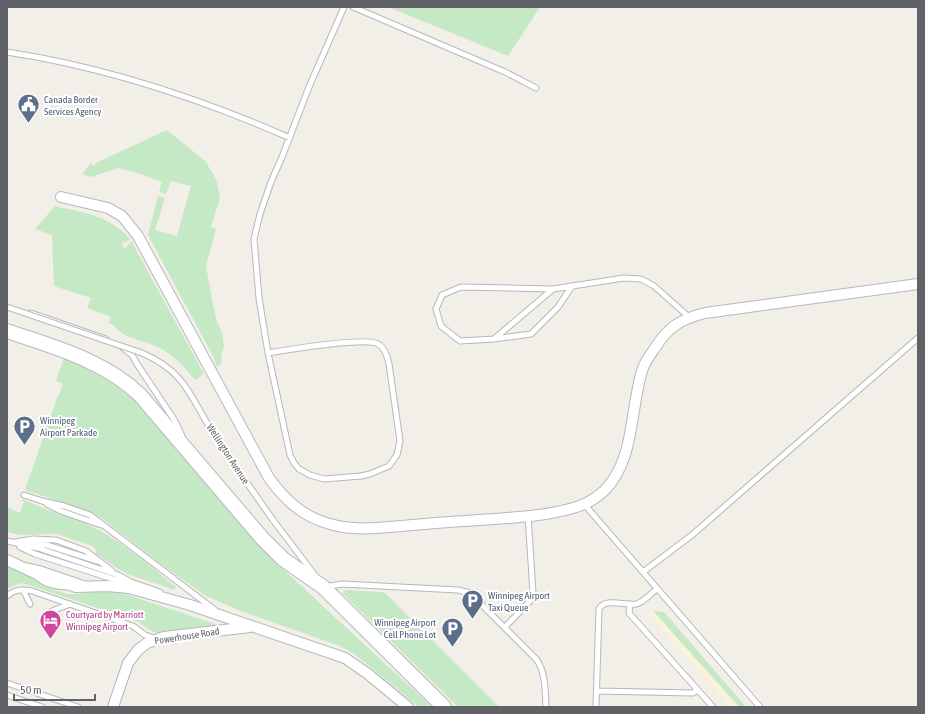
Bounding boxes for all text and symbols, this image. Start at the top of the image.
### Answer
public building icon: Canada Border Services Agency [15,92,41,125]
place label: Canada Border Services Agency [44,94,101,117]
parking icon: Winnipeg Airport Parkade [11,413,37,446]
place label: Winnipeg Airport Parkade [40,415,98,438]
street label: Wellington Avenue [204,422,252,487]
parking icon: Winnipeg Airport Taxi Queue [459,588,485,621]
place label: Winnipeg Airport Taxi Queue [488,590,550,613]
hotel icon: Courtyard by Marriott Winnipeg Airport [37,607,63,640]
place label: Courtyard by Marriott Winnipeg Airport [66,609,144,632]
parking icon: Winnipeg Airport Cell Phone Lot [439,615,465,648]
place label: Winnipeg Airport Cell Phone Lot [374,617,436,640]
street label: Powerhouse Road [154,625,221,647]
scale bar [14,676,95,702]
text: 50 m [20,683,42,697]

